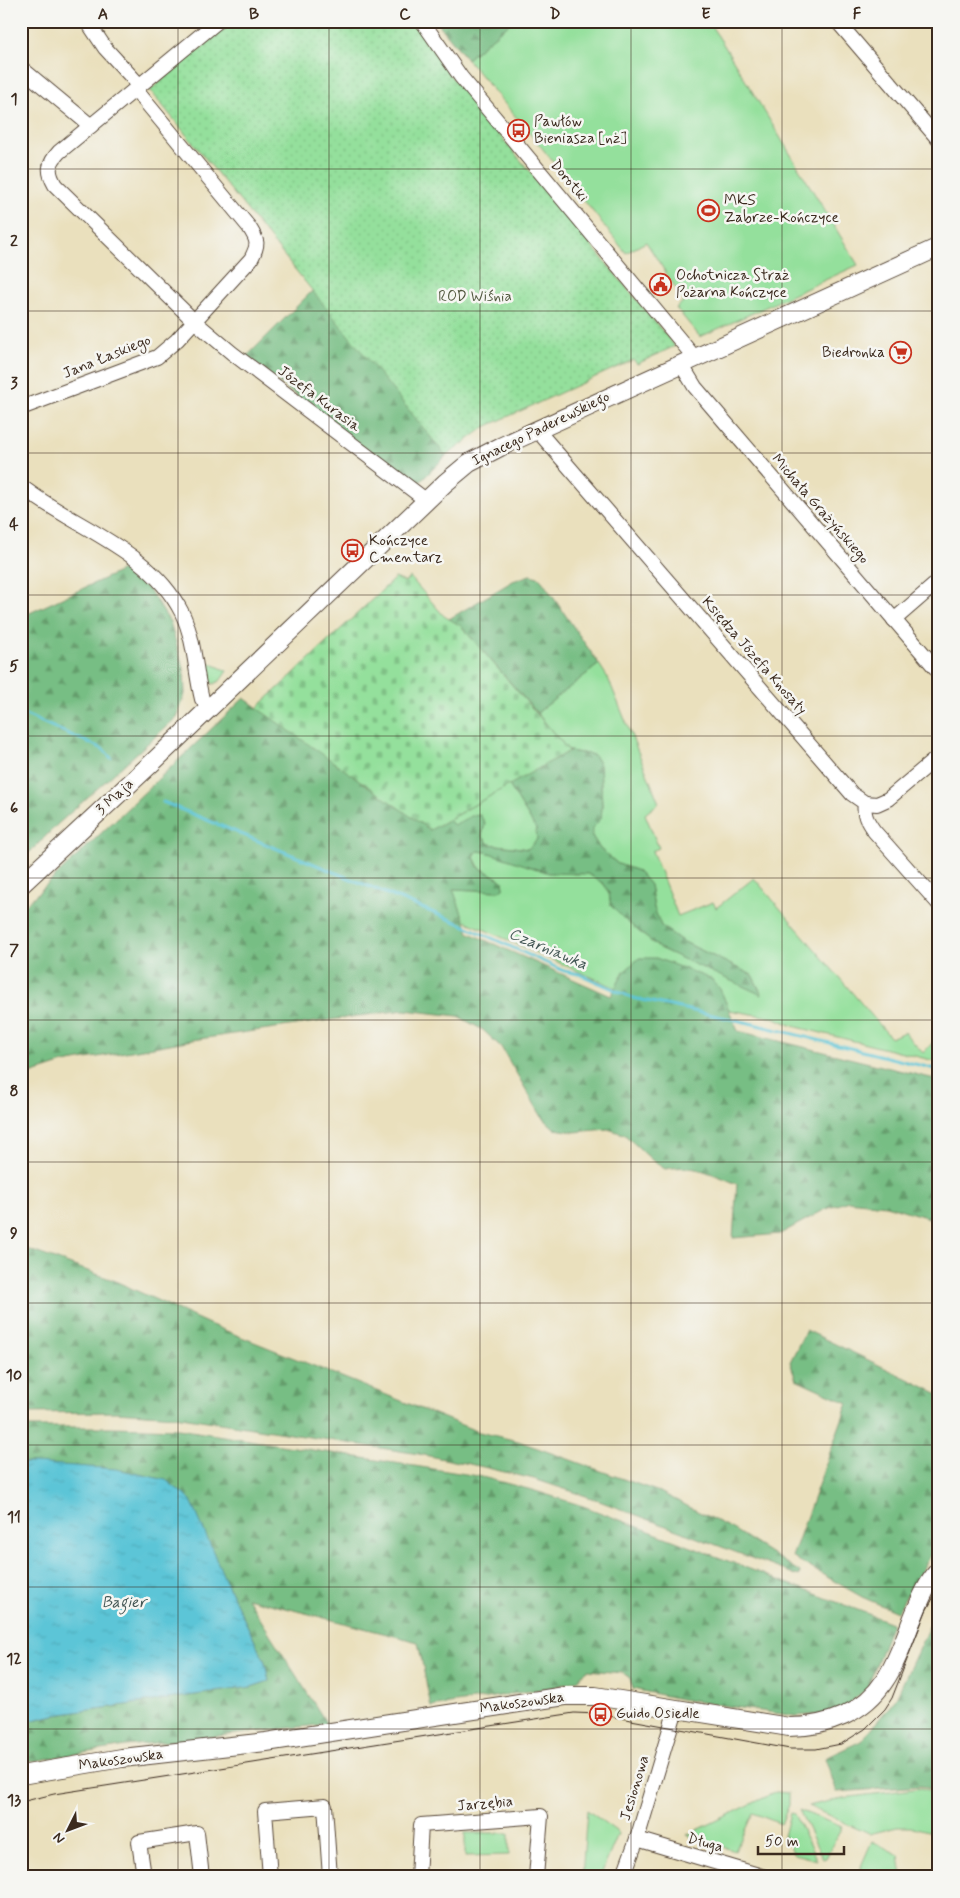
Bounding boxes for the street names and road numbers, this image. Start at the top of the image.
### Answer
street label: Dorotki [545,156,593,206]
street label: Jana Łaskiego [60,330,154,385]
street label: Józefa Kurasia [274,361,365,437]
street label: Ignacego Paderewskiego [469,387,614,472]
street label: Michała Grażyńskiego [766,450,873,569]
street label: Księdza Józefa Knosały [697,592,811,720]
street label: 3 Maja [92,774,138,820]
street label: Makoszowska [478,1687,566,1719]
street label: Makoszowska [77,1744,165,1776]
street label: Jesionowa [616,1753,654,1823]
street label: Jarzębia [456,1792,514,1816]
street label: Długa [685,1828,725,1858]

